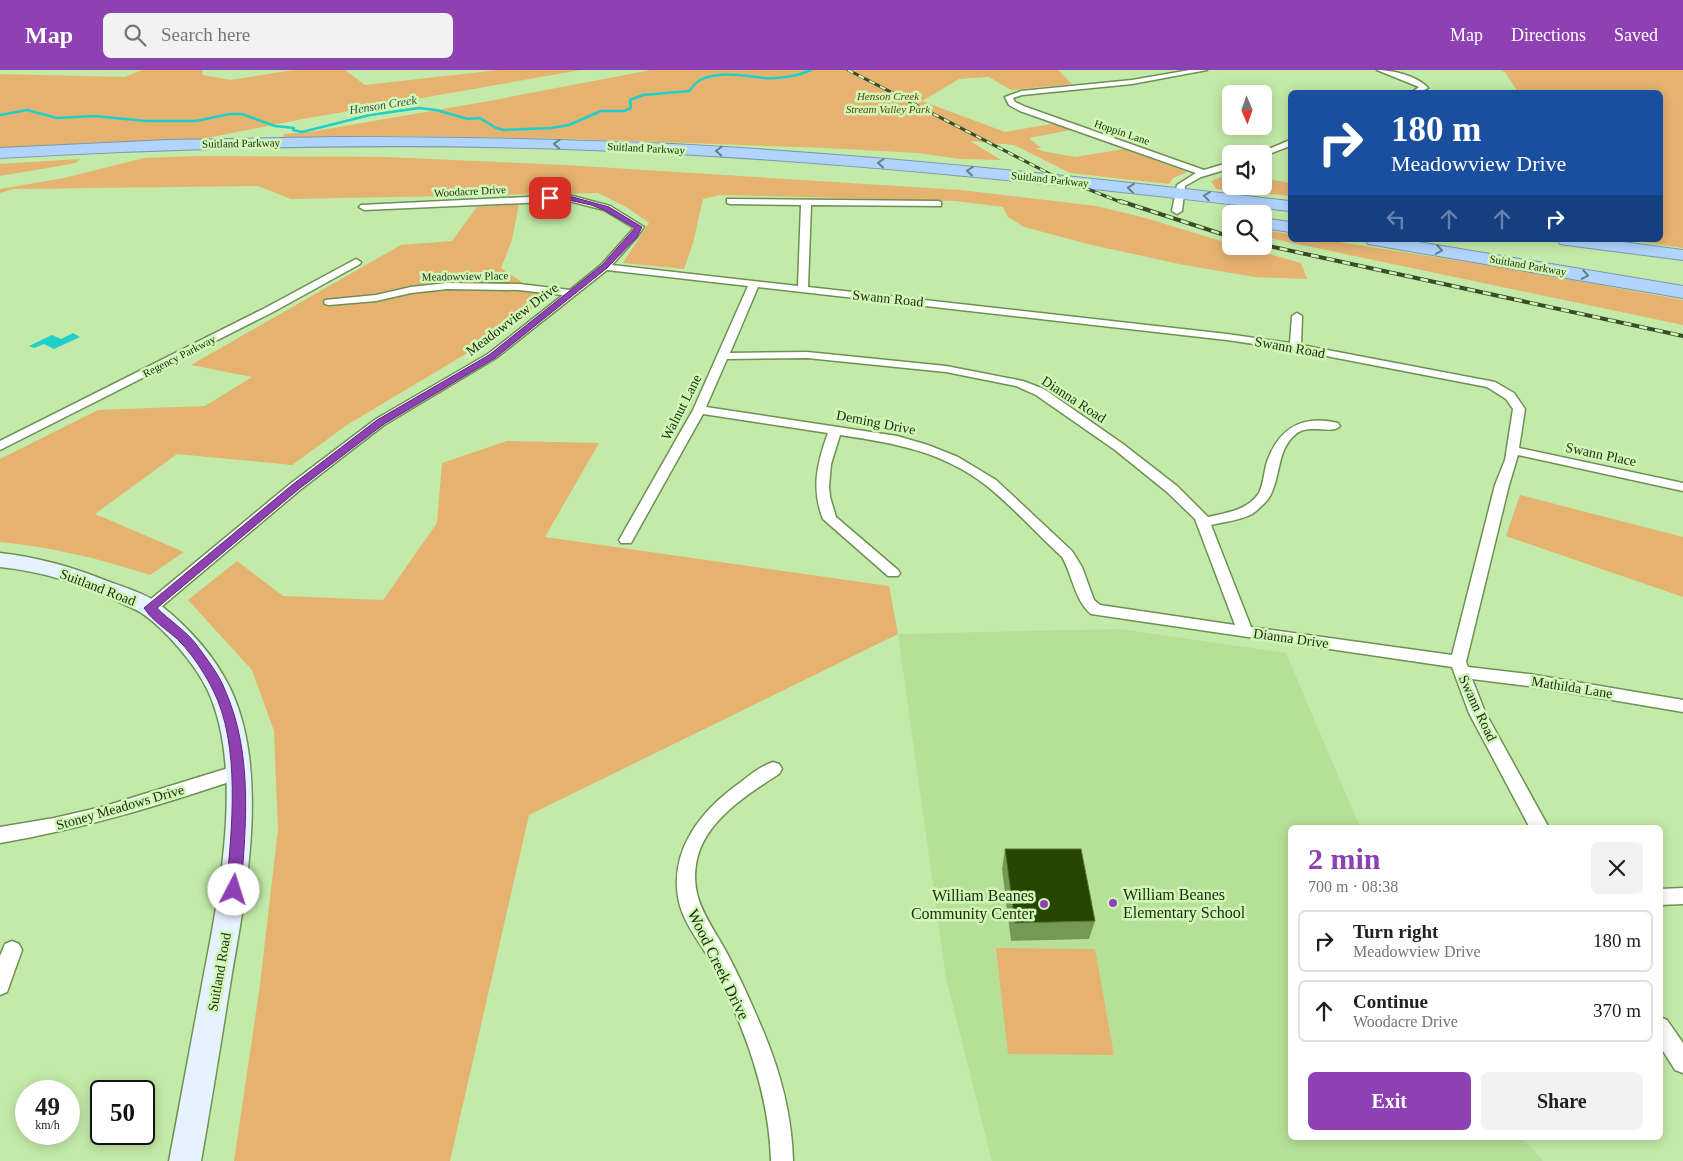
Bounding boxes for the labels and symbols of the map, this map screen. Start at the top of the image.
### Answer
north arrow [1222,85,1272,135]
park label: Henson Creek Stream Valley Park [846,90,931,115]
water label: Henson Creek [347,93,418,117]
street label: Hoppin Lane [1093,117,1151,147]
street label: Suitland Parkway [202,136,281,150]
one-way arrow [553,138,561,149]
street label: Suitland Parkway [607,140,686,156]
one-way arrow [715,146,723,157]
one-way arrow [877,158,885,169]
one-way arrow [966,166,974,177]
street label: Suitland Parkway [1011,169,1090,189]
pin [529,177,571,219]
street label: Woodacre Drive [434,183,506,199]
one-way arrow [1127,183,1135,194]
one-way arrow [1202,191,1210,202]
one-way arrow [1435,245,1443,255]
street label: Suitland Parkway [1489,252,1568,278]
street label: Meadowview Place [422,269,508,283]
one-way arrow [1580,269,1589,279]
street label: Meadowview Drive [463,280,561,359]
street label: Swann Road [852,287,924,310]
street label: Regency Parkway [141,332,218,379]
street label: Swann Road [1254,334,1326,361]
street label: Walnut Lane [659,372,704,443]
street label: Dianna Road [1039,373,1109,426]
street label: Deming Drive [835,407,917,438]
street label: Swann Place [1564,440,1638,469]
street label: Suitland Road [58,566,138,609]
street label: Dianna Drive [1252,626,1330,651]
street label: Swann Road [1456,673,1499,744]
street label: Mathilda Lane [1530,674,1614,701]
street label: Stoney Meadows Drive [55,782,186,833]
position arrow [207,863,259,915]
place label: William Beanes Elementary School [1123,886,1246,922]
place label: William Beanes Community Center [911,887,1035,923]
marker: William Beanes Elementary School [1107,897,1119,909]
marker: William Beanes Community Center [1038,898,1050,910]
street label: Wood Creek Drive [685,906,753,1022]
street label: Suitland Road [205,932,234,1013]
speed limit sign: 50 [90,1080,155,1145]

